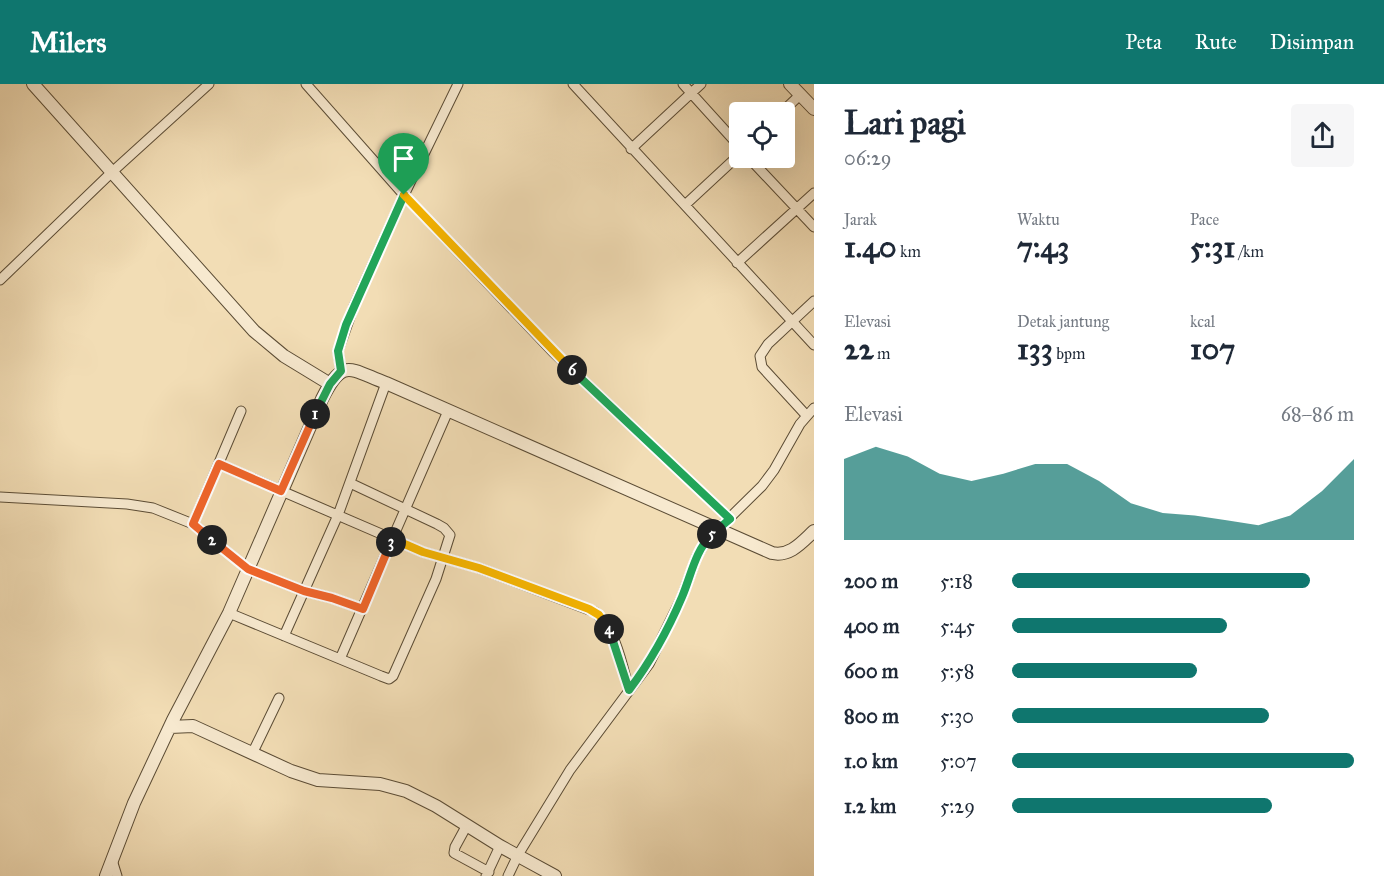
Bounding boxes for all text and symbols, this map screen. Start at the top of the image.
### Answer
text: Milers [30,25,106,60]
text: Peta [1125,29,1162,55]
text: Rute [1195,29,1237,55]
text: Disimpan [1270,29,1354,55]
map controls [729,102,795,168]
button: locate [729,102,795,168]
text: Lari pagi [844,103,966,143]
button: share [1291,104,1354,167]
pin [378,133,429,195]
icon: arrive [387,142,420,175]
text: 06:29 [844,146,892,170]
text: Jarak [844,210,877,229]
text: Waktu [1017,210,1060,229]
text: Pace [1190,210,1219,229]
text: 1.40 [844,229,897,265]
text: 7:43 [1017,229,1069,265]
text: 5:31 [1190,229,1235,265]
text: km [897,242,921,261]
text: /km [1235,242,1264,261]
text: Elevasi [844,312,891,331]
text: Detak jantung [1017,312,1109,331]
text: kcal [1190,312,1215,331]
text: 22 [844,331,874,367]
text: 133 [1017,331,1053,367]
text: 107 [1190,331,1235,367]
text: m [874,344,890,363]
text: bpm [1053,344,1085,363]
pin: 6 [557,355,587,385]
text: 6 [568,360,576,379]
pin: 1 [300,399,330,429]
text: Elevasi [844,402,903,426]
text: 68–86 m [1281,402,1354,426]
text: 1 [312,404,318,423]
pin: 5 [697,519,727,549]
text: 5 [708,524,716,543]
pin: 2 [197,525,227,555]
pin: 3 [376,527,406,557]
text: 2 [208,530,216,549]
text: 3 [388,532,394,551]
text: 200 m [844,569,898,593]
text: 5:18 [940,569,973,593]
pin: 4 [594,614,624,644]
text: 400 m [844,614,900,638]
text: 5:45 [940,614,975,638]
text: 4 [605,619,613,638]
text: 600 m [844,659,899,683]
text: 5:58 [940,659,974,683]
text: 800 m [844,704,899,728]
text: 5:30 [940,704,974,728]
text: 1.0 km [844,749,898,773]
text: 5:07 [940,749,977,773]
text: 1.2 km [844,794,896,818]
text: 5:29 [940,794,975,818]

